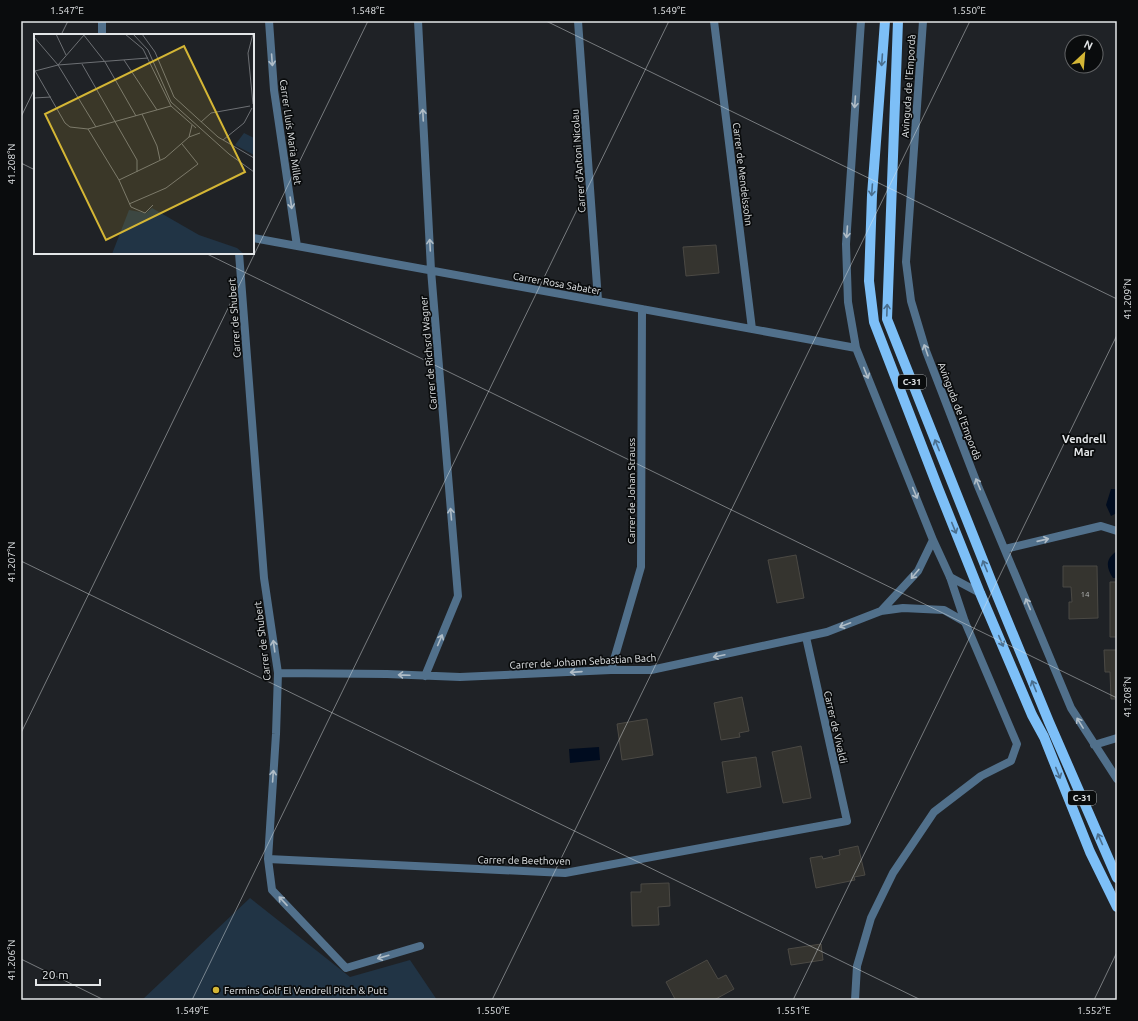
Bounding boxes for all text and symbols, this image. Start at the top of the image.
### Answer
text: 1.547°E [50,5,84,16]
text: 1.548°E [351,5,385,16]
text: 1.549°E [652,5,686,16]
text: 1.550°E [952,5,986,16]
inset map [34,34,254,254]
street label: Avinguda de l'Empordà [899,34,918,138]
north arrow [1064,34,1104,74]
text: N [1082,38,1095,52]
one-way arrow [268,53,275,66]
one-way arrow [879,53,886,66]
street label: Carrer Lluís Maria Millet [278,79,303,185]
one-way arrow [852,95,859,108]
one-way arrow [419,109,427,122]
street label: Carrer d'Antoni Nicolau [569,109,588,213]
street label: Carrer de Mendelssohn [731,122,754,226]
text: 41.208°N [6,143,17,185]
one-way arrow [869,183,876,196]
one-way arrow [287,196,295,209]
one-way arrow [843,225,850,238]
one-way arrow [426,239,434,252]
street label: Carrer Rosa Sabater [512,270,602,297]
street label: Carrer de Shubert [226,278,243,358]
text: 41.209°N [1122,278,1133,320]
street label: Carrer de Richsrd Wagner [418,295,439,410]
one-way arrow [884,304,891,317]
one-way arrow [922,344,929,357]
street label: Avinguda de l'Empordà [936,361,983,461]
one-way arrow [863,366,871,378]
road number: C-31 [898,375,926,389]
district label: Vendrell Mar [1062,433,1107,458]
street label: Carrer de Johan Strauss [626,438,637,544]
one-way arrow [933,439,940,451]
one-way arrow [974,479,981,491]
one-way arrow [911,487,919,499]
one-way arrow [448,508,455,521]
one-way arrow [951,522,958,534]
one-way arrow [1036,536,1049,543]
text: 41.207°N [6,541,17,583]
one-way arrow [980,560,988,572]
one-way arrow [910,569,919,580]
house number: 14 [1080,590,1090,599]
one-way arrow [1024,599,1032,611]
street label: Carrer de Shubert [252,601,273,681]
one-way arrow [839,622,851,630]
one-way arrow [436,634,444,646]
one-way arrow [998,635,1005,647]
one-way arrow [270,640,278,653]
street label: Carrer de Johann Sebastian Bach [509,652,657,671]
one-way arrow [712,652,725,660]
one-way arrow [570,668,583,675]
one-way arrow [398,671,411,679]
text: 41.208°N [1122,676,1133,718]
one-way arrow [1030,681,1037,693]
street label: Carrer de Vivaldi [822,690,849,764]
one-way arrow [1076,717,1084,729]
one-way arrow [1055,767,1063,779]
one-way arrow [270,770,277,783]
road number: C-31 [1068,791,1096,805]
one-way arrow [1095,833,1103,845]
street label: Carrer de Beethoven [477,854,571,867]
one-way arrow [278,896,288,906]
text: 41.206°N [6,939,17,981]
one-way arrow [377,954,390,961]
scale bar [36,961,100,987]
text: 20 m [42,968,69,981]
marker: Fermins Golf El Vendrell Pitch & Putt [211,985,221,995]
place label: Fermins Golf El Vendrell Pitch & Putt [224,985,387,996]
text: 1.549°E [175,1005,209,1016]
text: 1.550°E [476,1005,510,1016]
text: 1.551°E [776,1005,810,1016]
text: 1.552°E [1077,1005,1111,1016]

